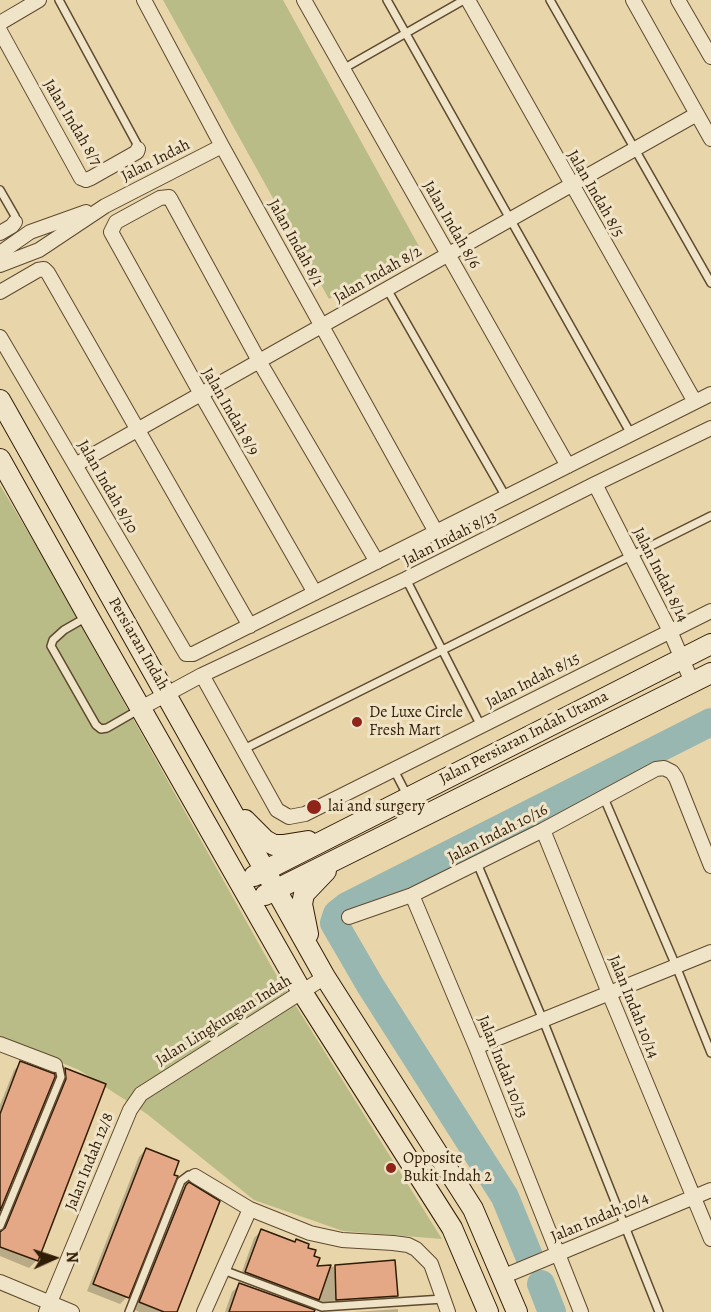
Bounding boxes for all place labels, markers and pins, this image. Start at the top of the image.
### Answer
place label: De Luxe Circle Fresh Mart [369,703,463,741]
marker: De Luxe Circle Fresh Mart [350,715,364,729]
place label: lai and surgery [328,797,425,817]
marker: lai and surgery [305,798,323,816]
place label: Opposite Bukit Indah 2 [403,1149,492,1187]
marker: Opposite Bukit Indah 2 [384,1161,398,1175]

